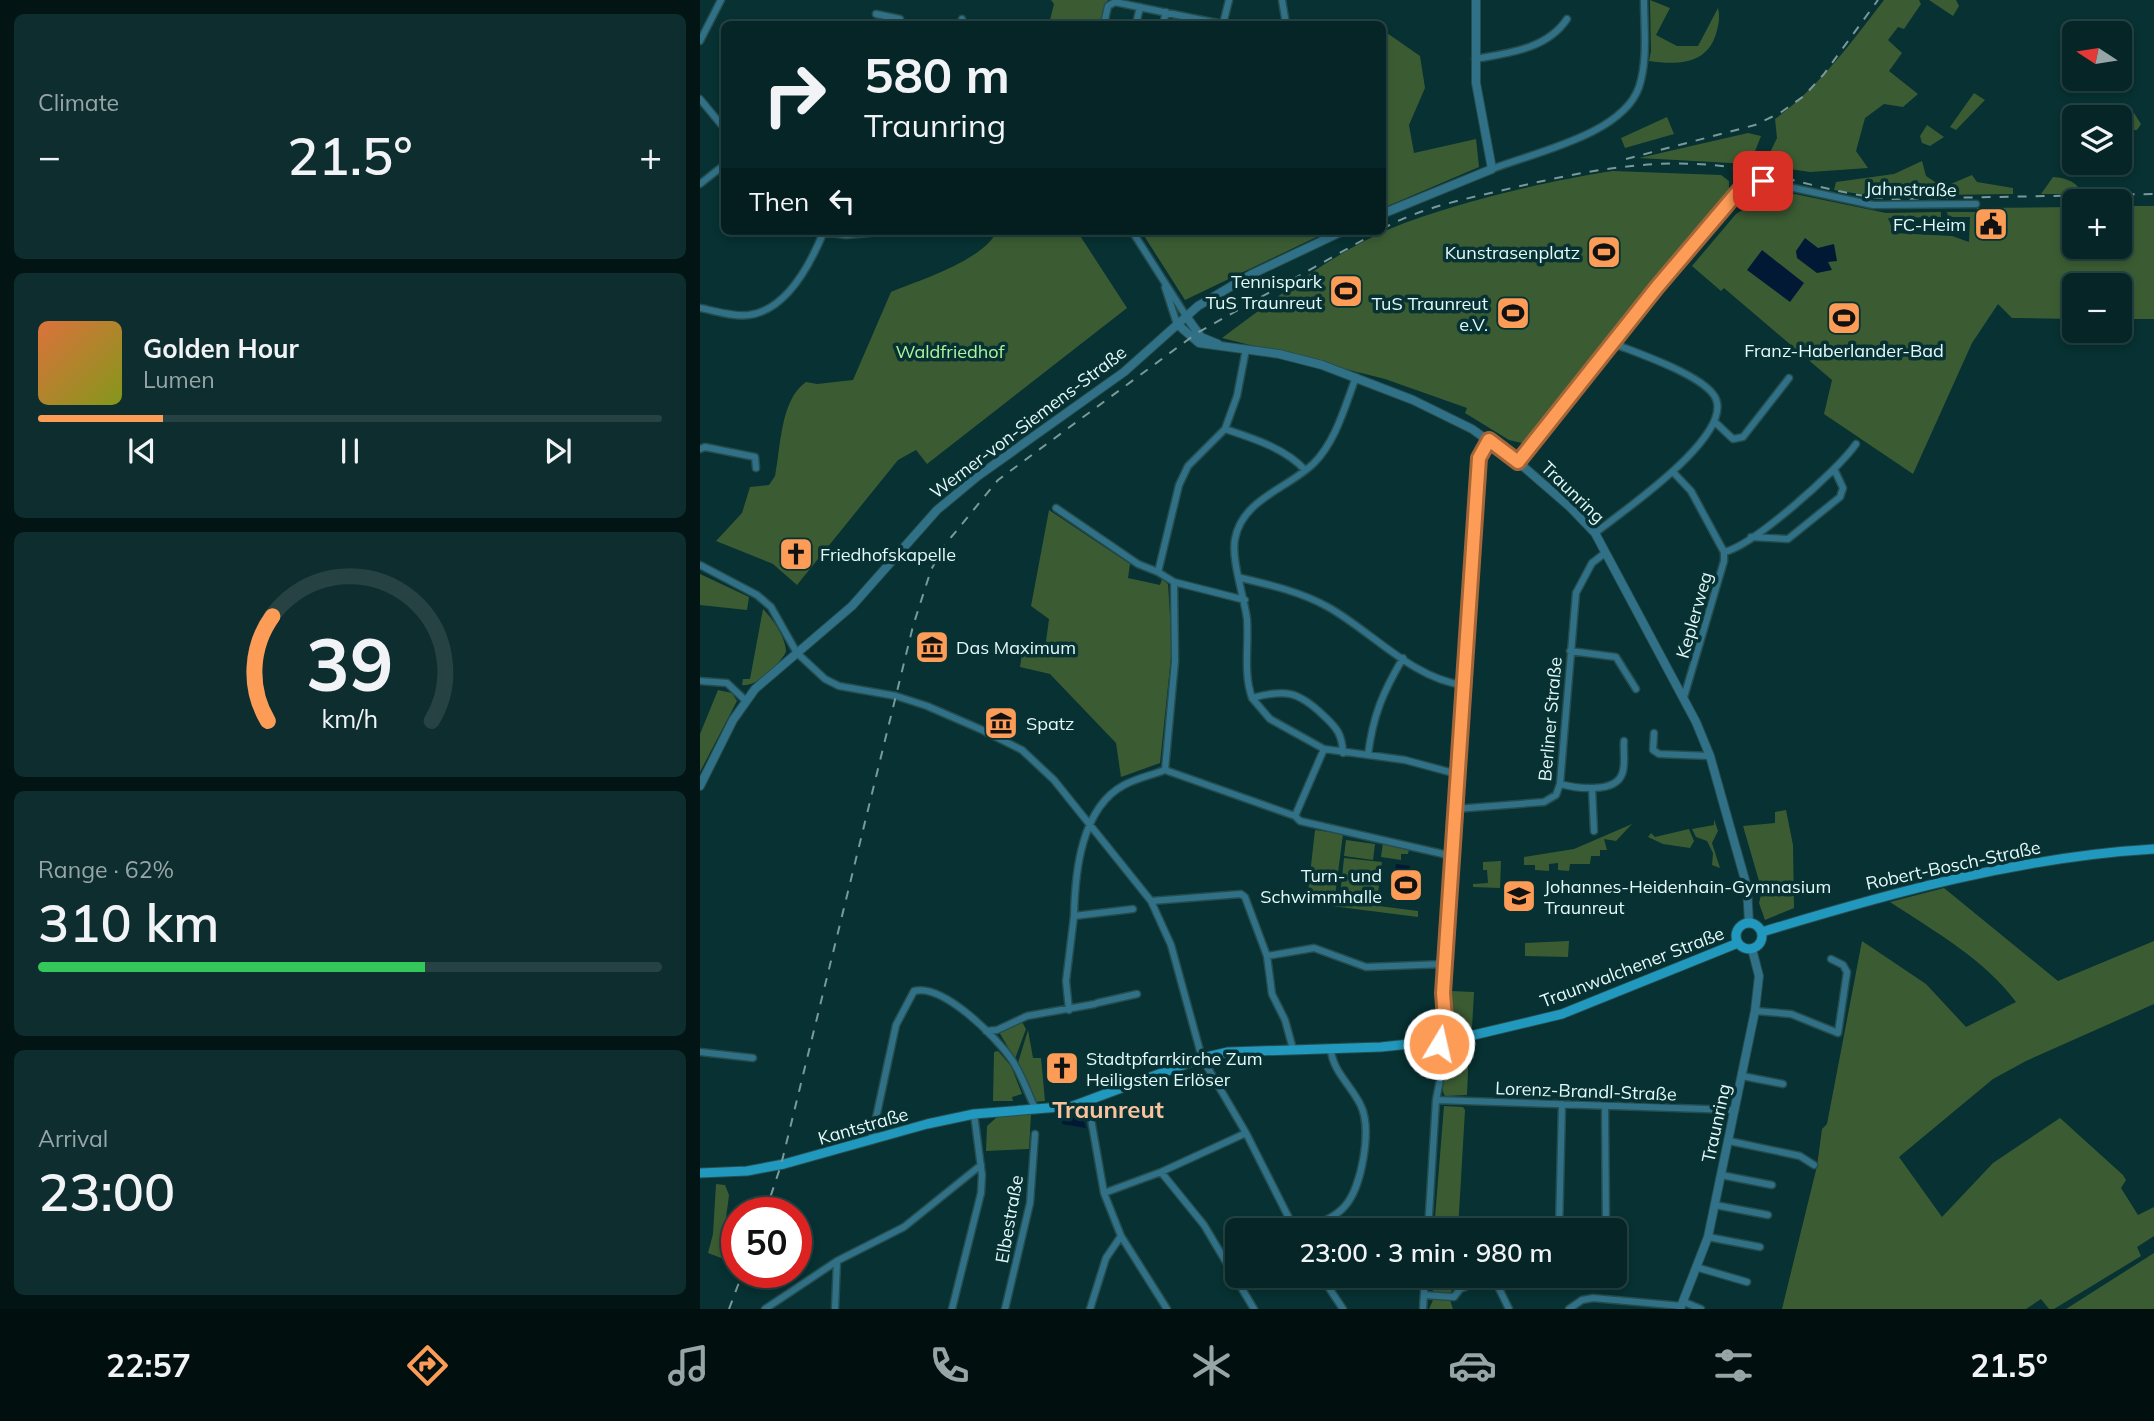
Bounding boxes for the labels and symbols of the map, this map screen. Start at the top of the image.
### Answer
north arrow [2062,21,2132,91]
pin [1733,151,1793,211]
street label: Jahnstraße [1865,177,1957,201]
public building icon: FC-Heim [1972,205,2010,243]
place label: FC-Heim [1893,213,1966,236]
sports icon: Kunstrasenplatz [1585,233,1623,271]
place label: Kunstrasenplatz [1445,241,1580,264]
place label: Tennispark TuS Traunreut [1206,270,1323,314]
sports icon: Tennispark TuS Traunreut [1327,272,1365,310]
place label: TuS Traunreut e.V. [1372,292,1488,336]
sports icon: TuS Traunreut e.V. [1494,294,1532,332]
sports icon: Franz-Haberlander-Bad [1825,299,1863,337]
place label: Franz-Haberlander-Bad [1744,339,1944,362]
park label: Waldfriedhof [895,340,1006,363]
street label: Werner-von-Siemens-Straße [925,340,1131,504]
street label: Traunring [1536,456,1610,528]
church icon: Friedhofskapelle [777,535,815,573]
place label: Friedhofskapelle [820,543,956,566]
street label: Keplerweg [1671,569,1717,661]
museum icon: Das Maximum [913,628,951,666]
place label: Das Maximum [956,636,1076,659]
street label: Berliner Straße [1533,656,1567,782]
museum icon: Spatz [982,704,1020,742]
place label: Spatz [1026,712,1074,735]
street label: Robert-Bosch-Straße [1863,835,2043,895]
place label: Turn- und Schwimmhalle [1260,864,1382,908]
sports icon: Turn- und Schwimmhalle [1387,866,1425,904]
place label: Johannes-Heidenhain-Gymnasium Traunreut [1544,875,1831,919]
school or university icon: Johannes-Heidenhain-Gymnasium Traunreut [1500,877,1538,915]
street label: Traunwalchener Straße [1537,921,1727,1013]
position arrow [1402,1007,1476,1081]
place label: Stadtpfarrkirche Zum Heiligsten Erlöser [1086,1047,1263,1091]
church icon: Stadtpfarrkirche Zum Heiligsten Erlöser [1043,1049,1081,1087]
street label: Lorenz-Brandl-Straße [1495,1076,1677,1106]
street label: Traunring [1696,1082,1736,1164]
district label: Traunreut [1052,1094,1164,1124]
street label: Kantstraße [815,1102,911,1150]
street label: Elbestraße [990,1173,1028,1265]
speed limit sign: 50 [721,1197,812,1288]

